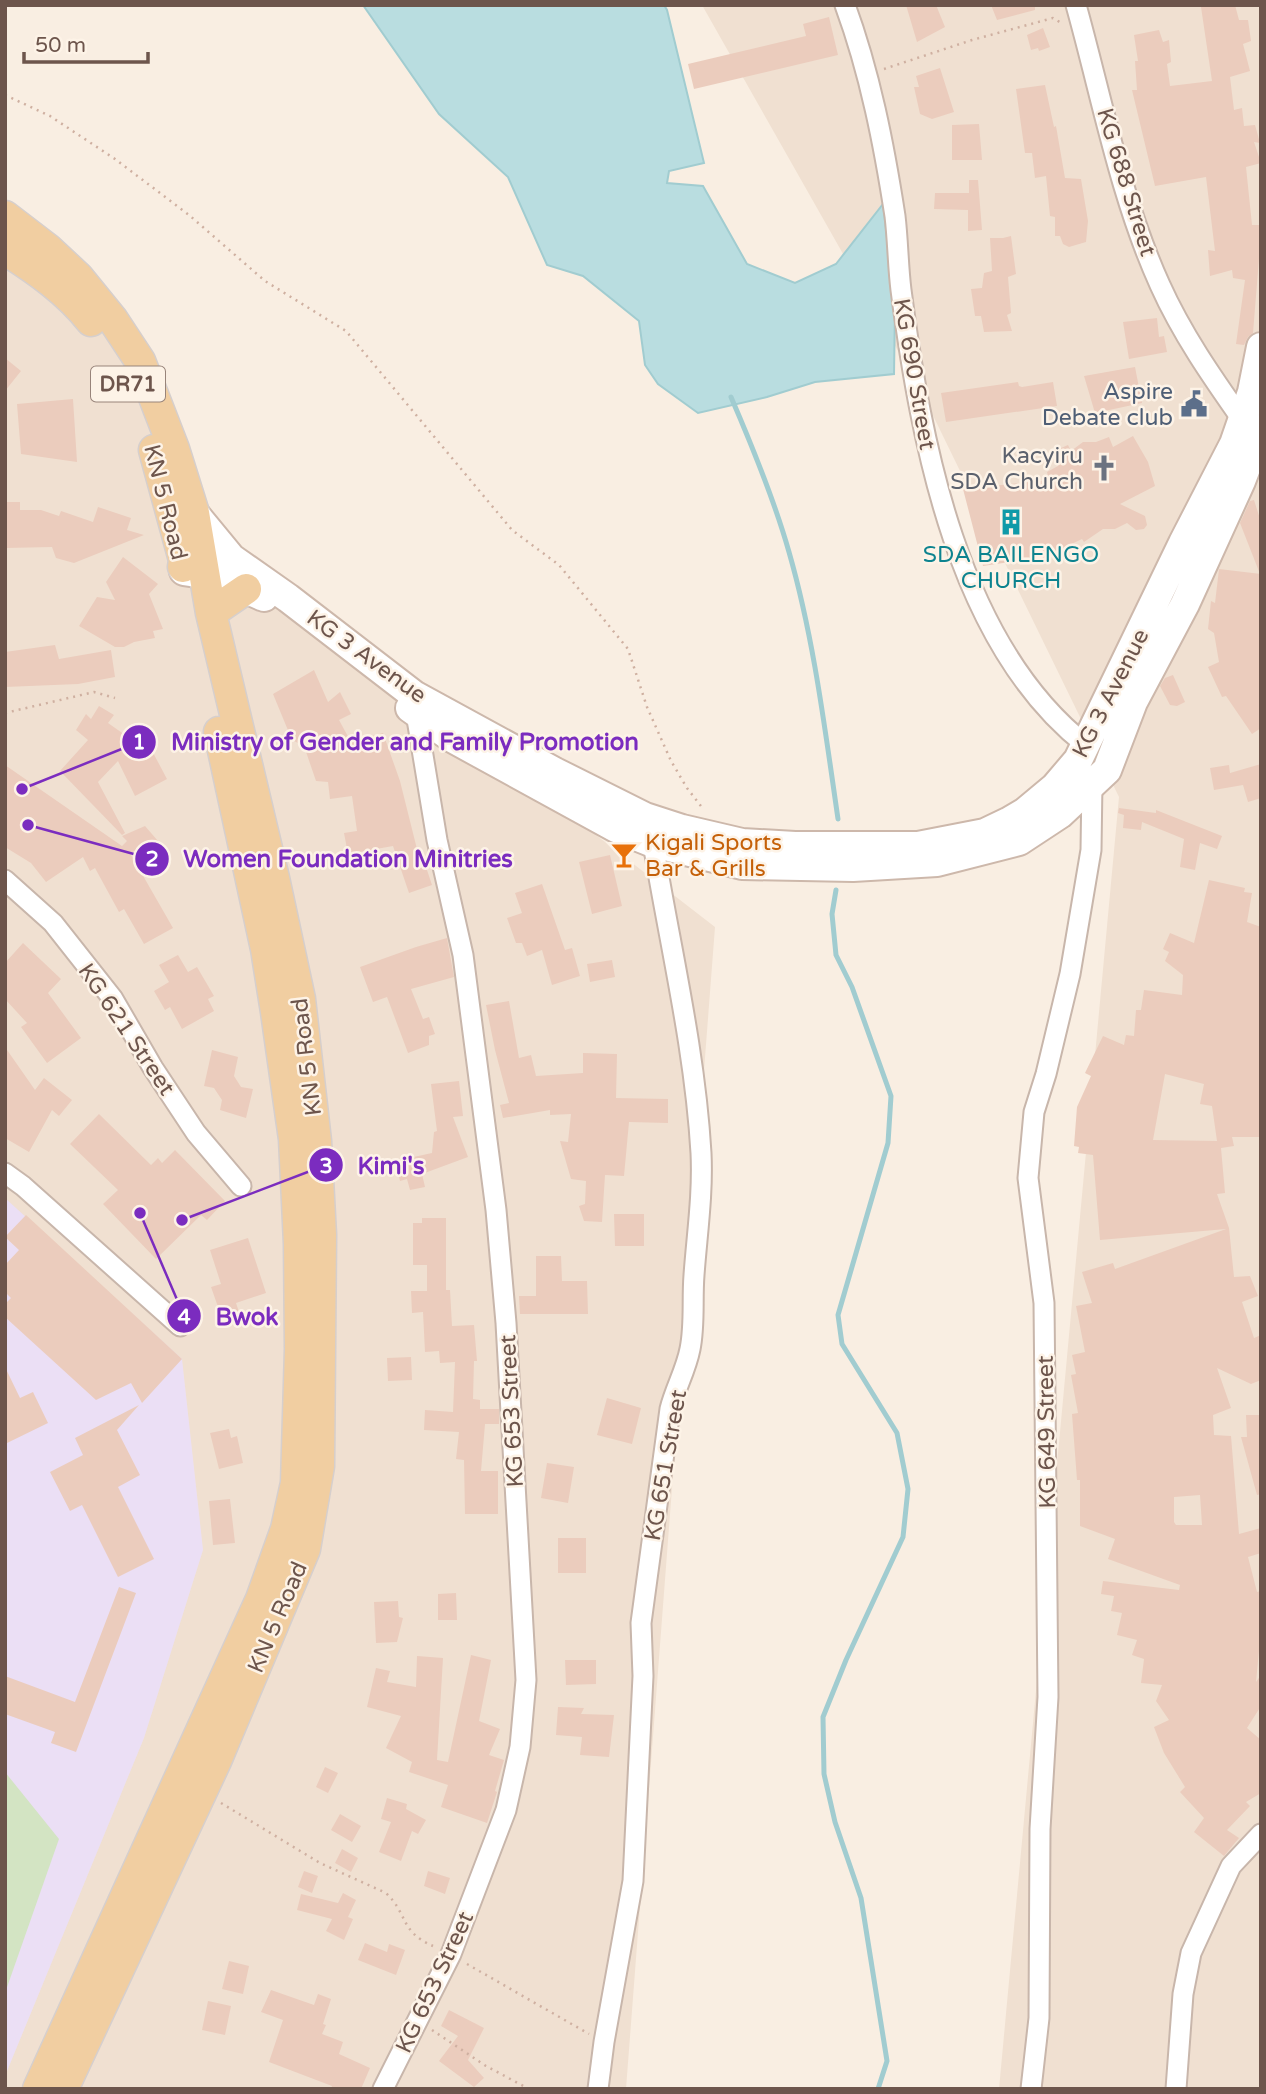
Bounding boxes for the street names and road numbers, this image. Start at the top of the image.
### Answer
street label: KG 688 Street [1090,105,1162,260]
street label: KG 690 Street [887,296,941,452]
road number: DR71 [91,366,165,402]
street label: KN 5 Road [137,442,193,563]
street label: KG 3 Avenue [301,604,432,710]
street label: KG 3 Avenue [1066,624,1155,763]
street label: KG 621 Street [72,958,181,1101]
street label: KN 5 Road [286,997,328,1117]
street label: KG 653 Street [494,1334,530,1488]
street label: KG 649 Street [1032,1355,1062,1509]
street label: KG 651 Street [639,1387,693,1543]
street label: KN 5 Road [242,1558,314,1677]
street label: KG 653 Street [390,1907,480,2058]

